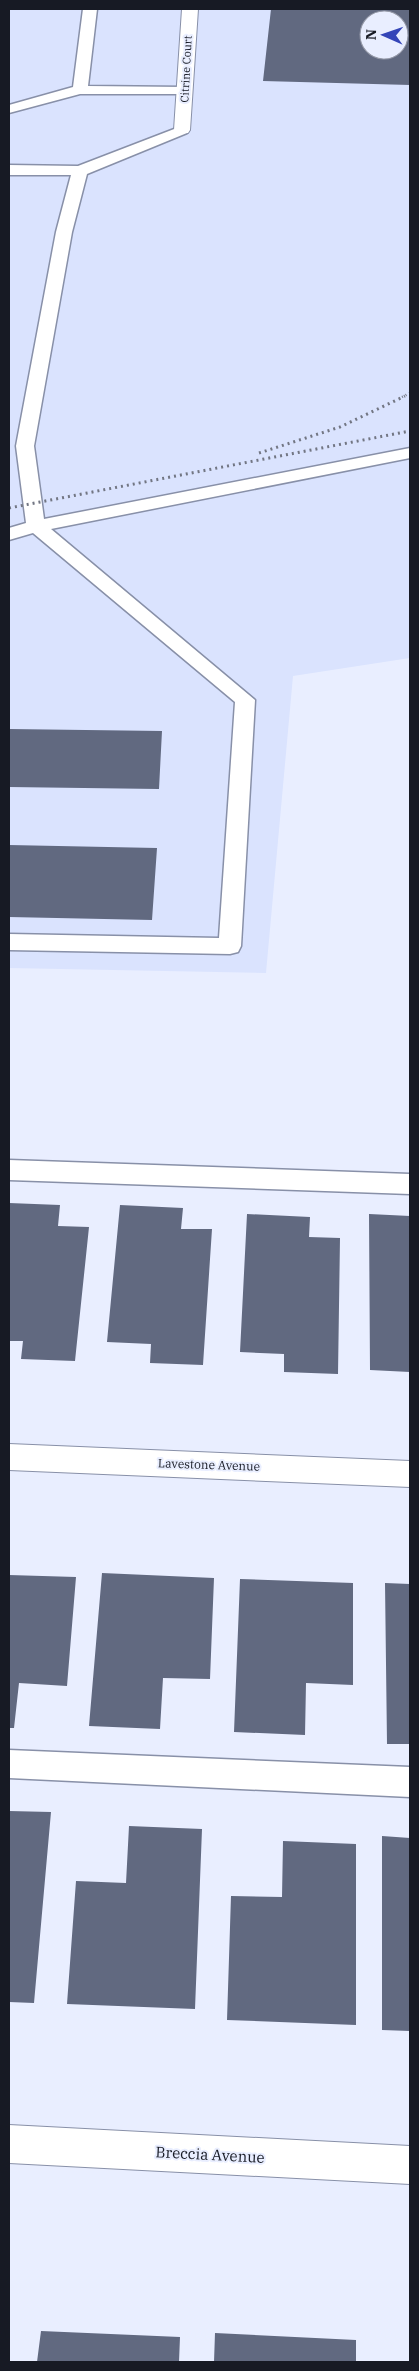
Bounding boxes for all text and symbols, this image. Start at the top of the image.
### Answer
north arrow [359,10,409,60]
text: N [362,29,380,40]
street label: Citrine Court [177,35,195,103]
street label: Lavestone Avenue [158,1455,260,1474]
street label: Breccia Avenue [155,2142,265,2167]

